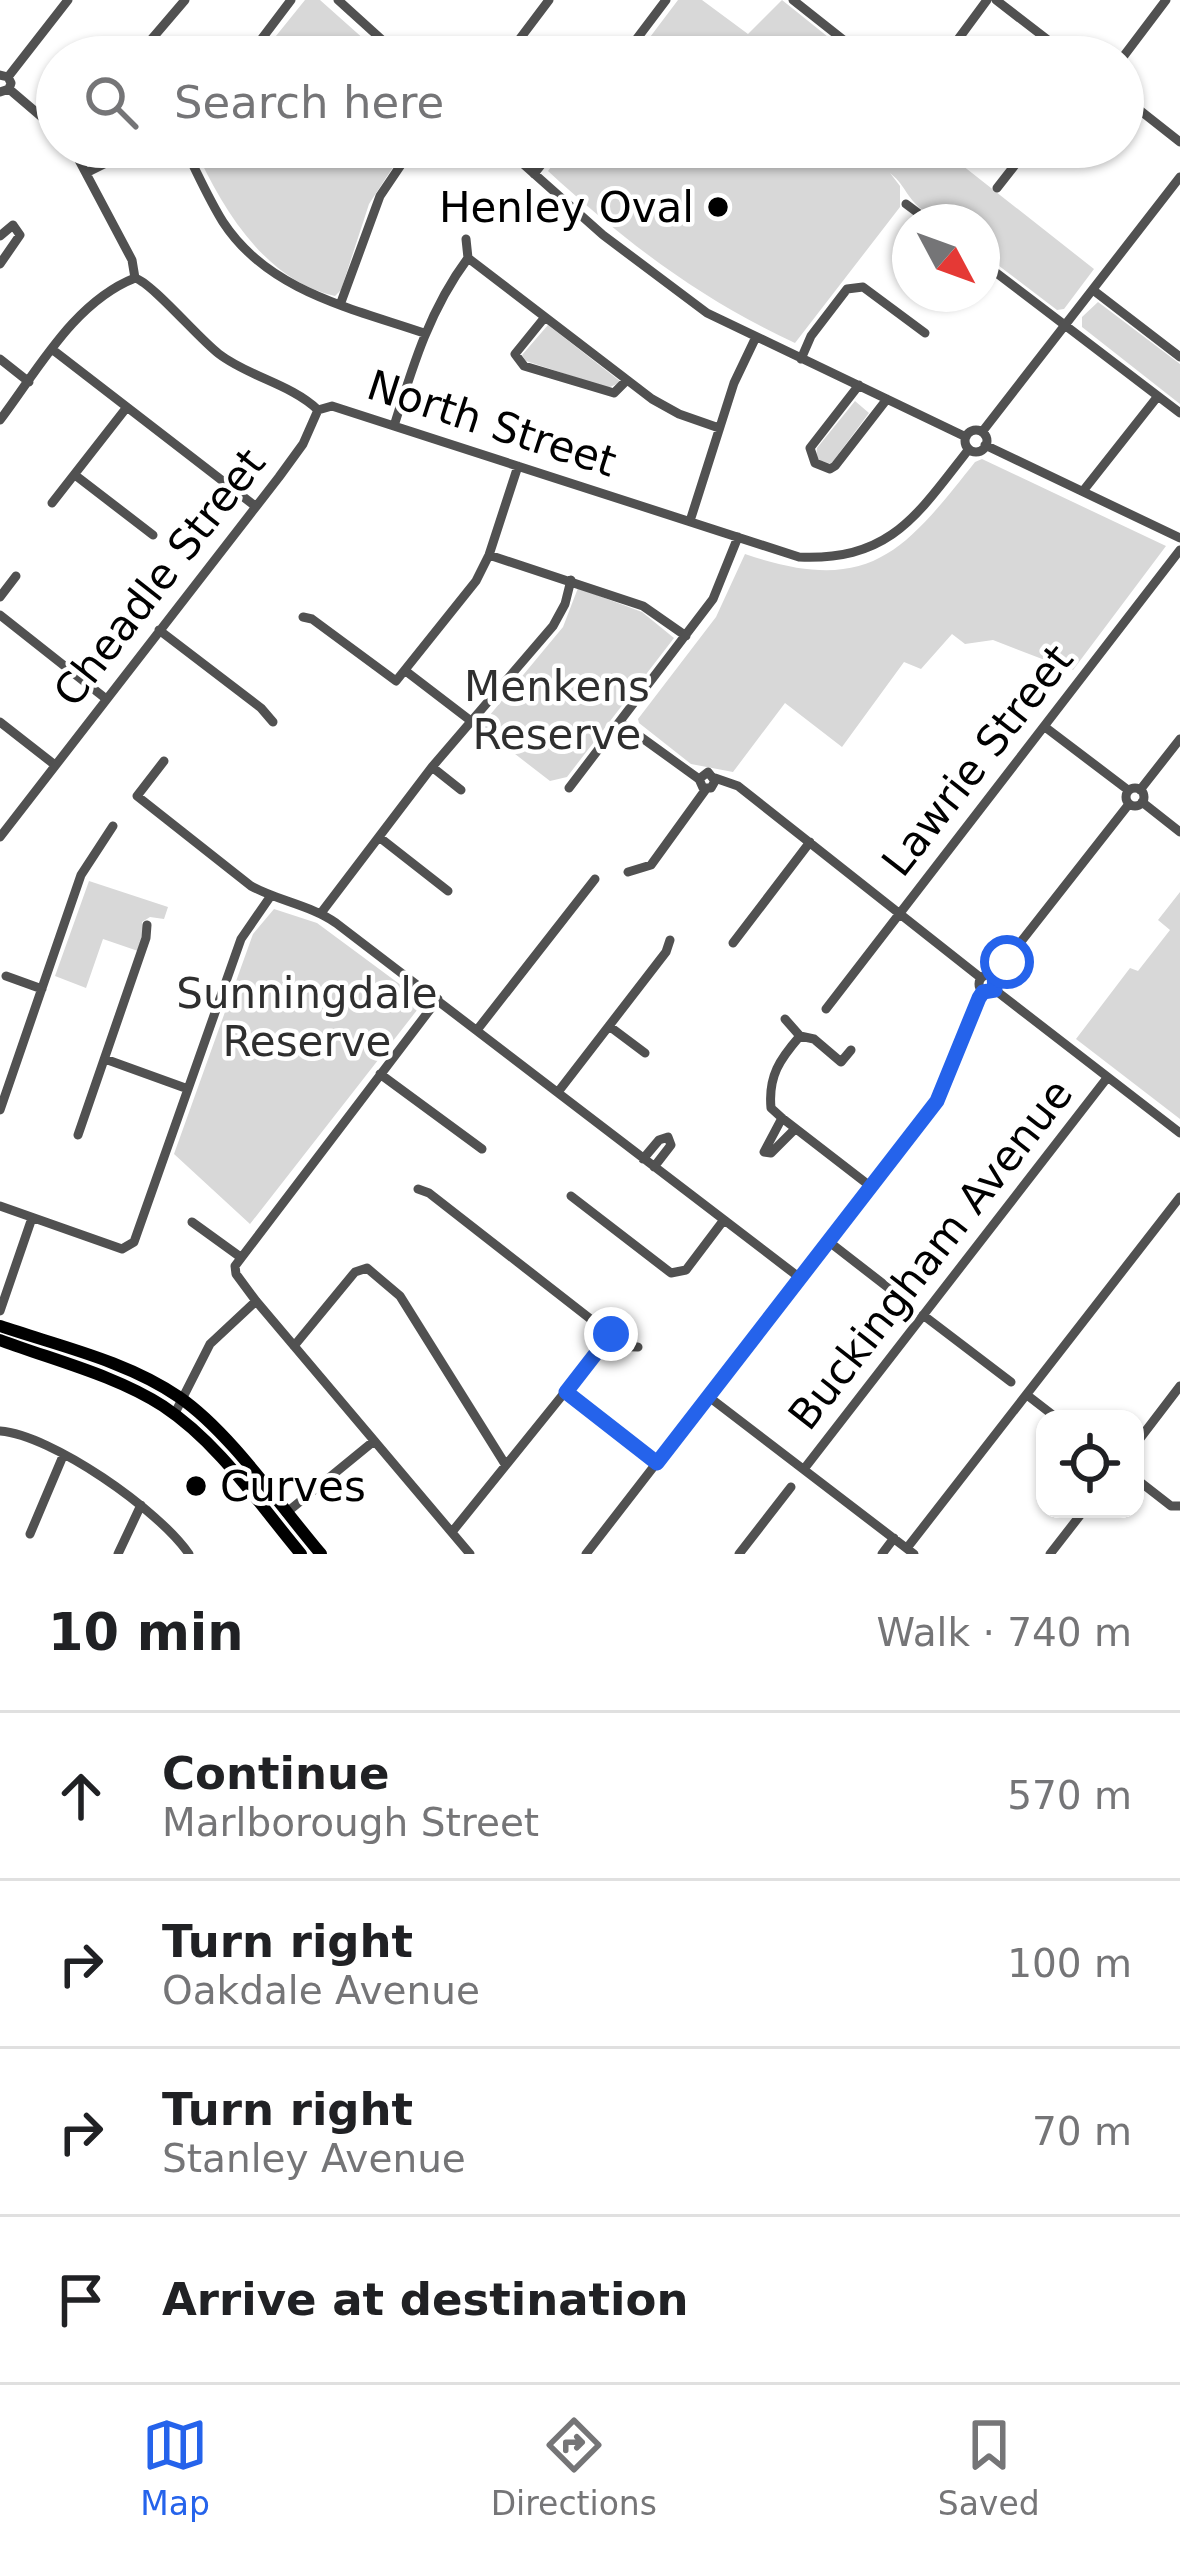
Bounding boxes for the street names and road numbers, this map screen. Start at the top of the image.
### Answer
street label: North Street [361,360,622,487]
street label: Cheadle Street [44,439,275,716]
street label: Lawrie Street [872,635,1083,885]
street label: Buckingham Avenue [779,1070,1082,1439]

